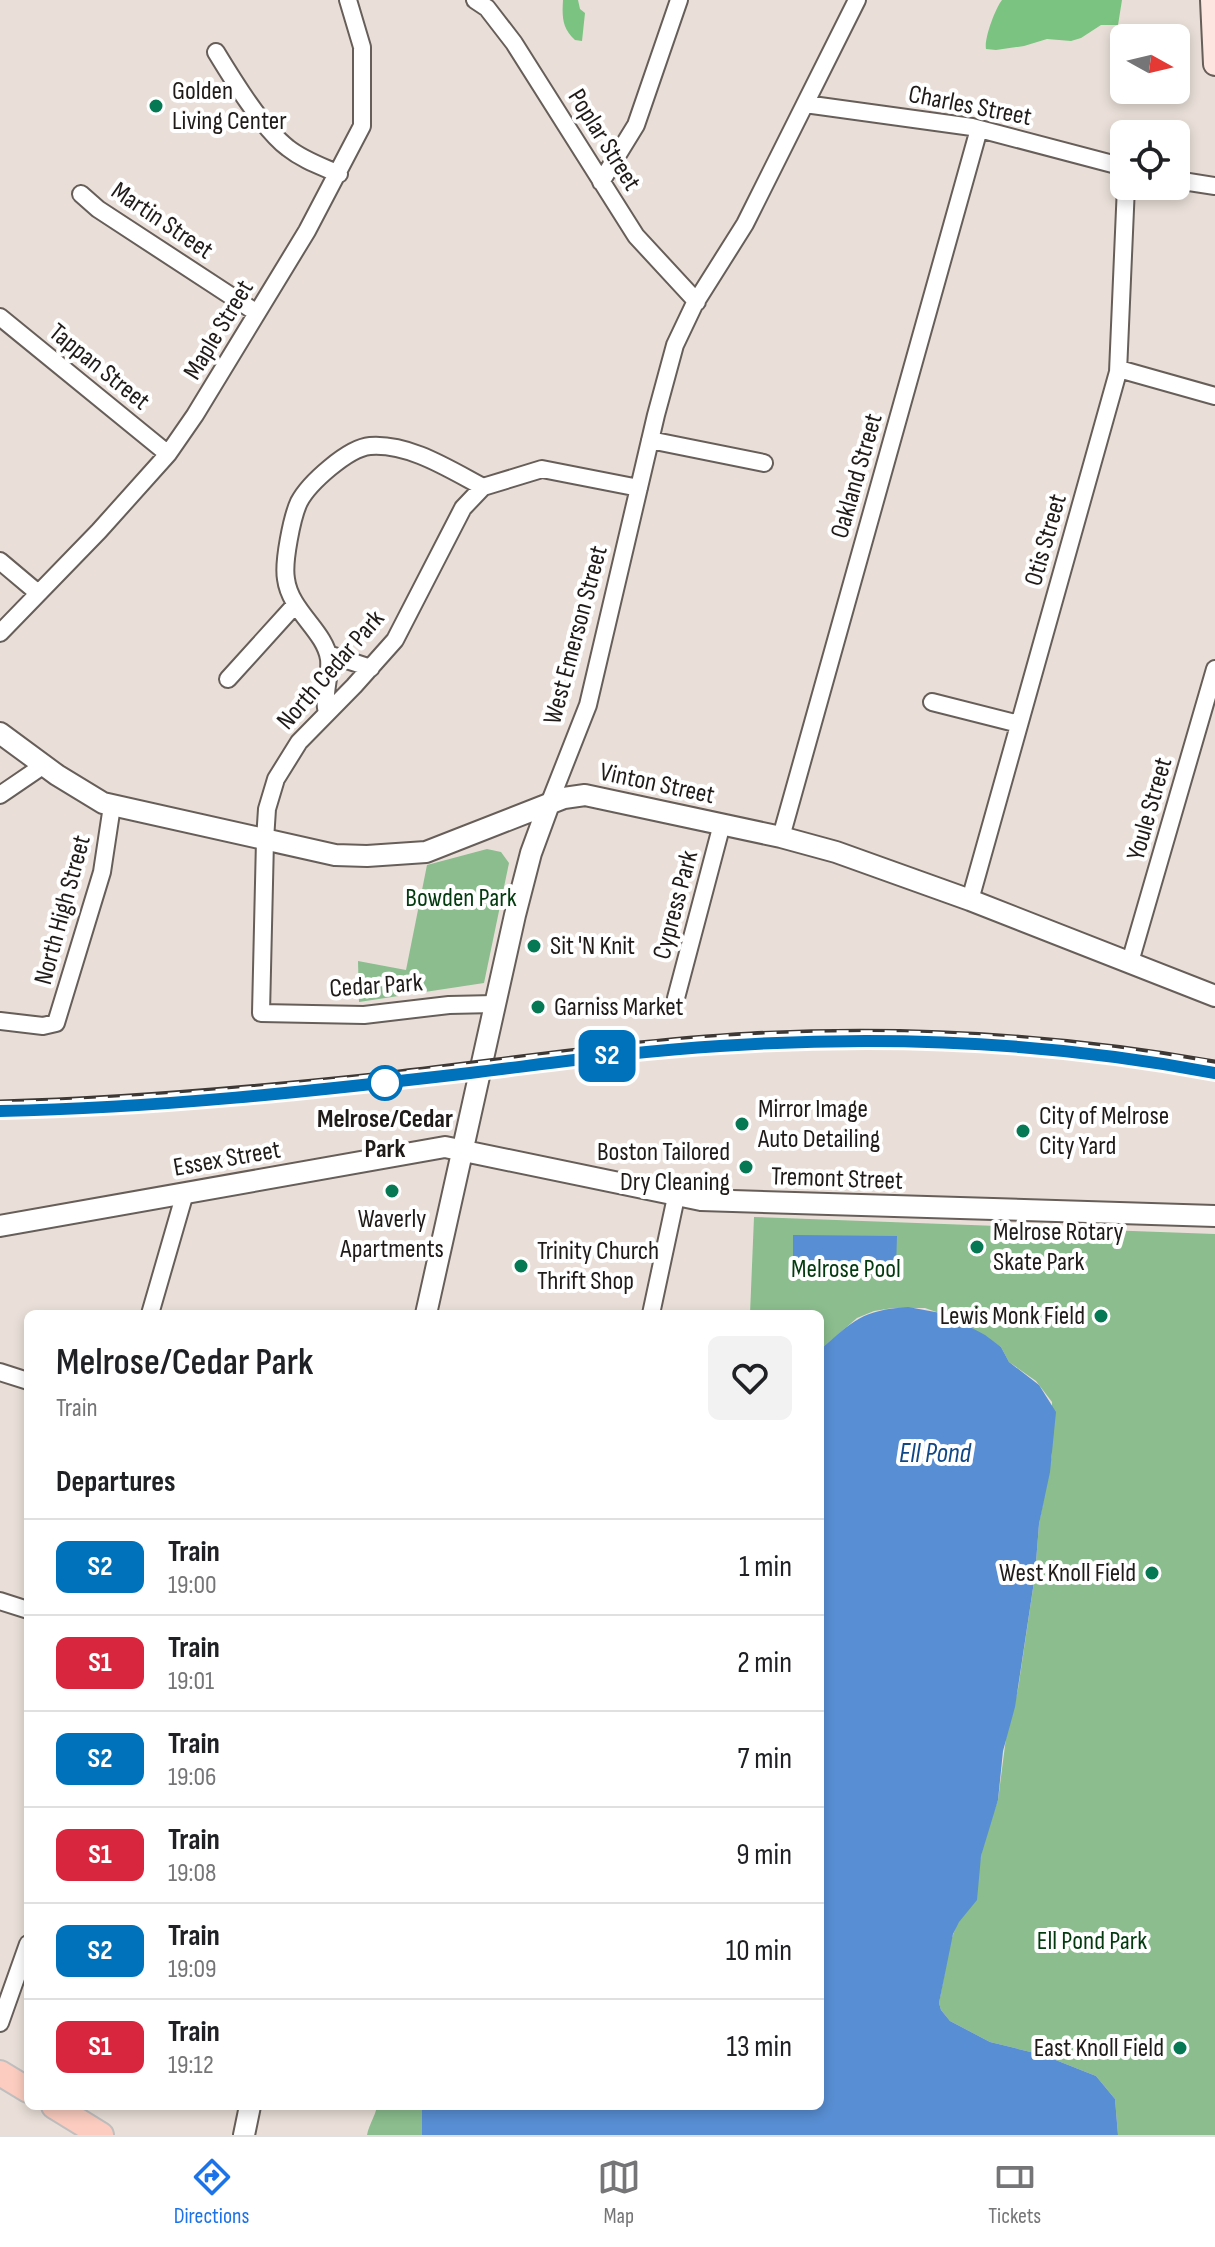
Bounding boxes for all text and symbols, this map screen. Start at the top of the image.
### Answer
north arrow [1110,24,1190,104]
map controls [1110,24,1190,200]
place label: Golden Living Center [172,76,287,137]
street label: Charles Street [906,79,1034,133]
street label: Poplar Street [561,84,647,197]
marker: Golden Living Center [147,97,165,115]
button: locate [1110,120,1190,200]
street label: Martin Street [105,176,219,266]
street label: Maple Street [177,275,261,385]
street label: Tappan Street [42,317,156,417]
street label: Oakland Street [824,410,890,542]
street label: Otis Street [1018,491,1074,589]
street label: West Emerson Street [537,542,615,728]
street label: North Cedar Park [271,604,391,736]
street label: Youle Street [1121,754,1179,864]
street label: Vinton Street [597,757,717,811]
street label: North High Street [28,832,98,988]
street label: Cypress Park [647,847,705,963]
park label: Bowden Park [405,883,517,914]
place label: Sit 'N Knit [550,931,635,962]
marker: Sit 'N Knit [525,937,543,955]
street label: Cedar Park [328,967,424,1005]
place label: Garniss Market [554,992,684,1023]
marker: Garniss Market [529,998,547,1016]
line badge: S2 [571,1030,643,1082]
text: S2 [595,1039,619,1072]
marker: Melrose/Cedar Park [368,1066,402,1100]
place label: Mirror Image Auto Detailing [757,1094,880,1155]
place label: City of Melrose City Yard [1039,1101,1169,1162]
place label: Melrose/Cedar Park [317,1104,453,1165]
marker: Mirror Image Auto Detailing [733,1115,751,1133]
marker: City of Melrose City Yard [1014,1122,1032,1140]
street label: Essex Street [171,1134,283,1184]
place label: Boston Tailored Dry Cleaning [597,1137,730,1198]
marker: Boston Tailored Dry Cleaning [737,1158,755,1176]
street label: Tremont Street [771,1161,903,1197]
marker: Waverly Apartments [383,1182,401,1200]
place label: Waverly Apartments [339,1204,444,1265]
place label: Melrose Rotary Skate Park [993,1217,1124,1278]
place label: Trinity Church Thrift Shop [537,1236,659,1297]
marker: Melrose Rotary Skate Park [968,1238,986,1256]
park label: Melrose Pool [791,1254,901,1285]
marker: Trinity Church Thrift Shop [512,1257,530,1275]
place label: Lewis Monk Field [940,1301,1085,1332]
marker: Lewis Monk Field [1092,1307,1110,1325]
button: heart [708,1336,792,1420]
text: Melrose/Cedar Park [56,1340,313,1385]
text: Train [56,1393,98,1424]
water label: Ell Pond [899,1437,973,1470]
text: Departures [56,1464,176,1500]
text: Train [168,1534,220,1570]
text: 1 min [739,1549,792,1585]
text: S2 [88,1550,112,1583]
place label: West Knoll Field [999,1558,1136,1589]
marker: West Knoll Field [1143,1564,1161,1582]
text: 19:00 [168,1570,217,1601]
text: Train [168,1630,220,1666]
text: 2 min [737,1645,792,1681]
text: S1 [88,1646,112,1679]
text: 19:01 [168,1666,214,1697]
text: Train [168,1726,220,1762]
text: 7 min [738,1741,792,1777]
text: S2 [88,1742,112,1775]
text: 19:06 [168,1762,217,1793]
text: Train [168,1822,220,1858]
text: 9 min [736,1837,792,1873]
text: S1 [88,1838,112,1871]
text: 19:08 [168,1858,217,1889]
text: Train [168,1918,220,1954]
park label: Ell Pond Park [1037,1926,1147,1957]
text: 10 min [726,1933,792,1969]
text: S2 [88,1934,112,1967]
text: 19:09 [168,1954,217,1985]
text: Train [168,2014,220,2050]
text: 13 min [726,2029,792,2065]
text: S1 [88,2030,112,2063]
place label: East Knoll Field [1034,2033,1164,2064]
marker: East Knoll Field [1171,2039,1189,2057]
text: 19:12 [168,2050,214,2081]
tab: Directions [174,2155,249,2230]
tab: Map [597,2155,641,2230]
tab: Tickets [988,2155,1041,2230]

